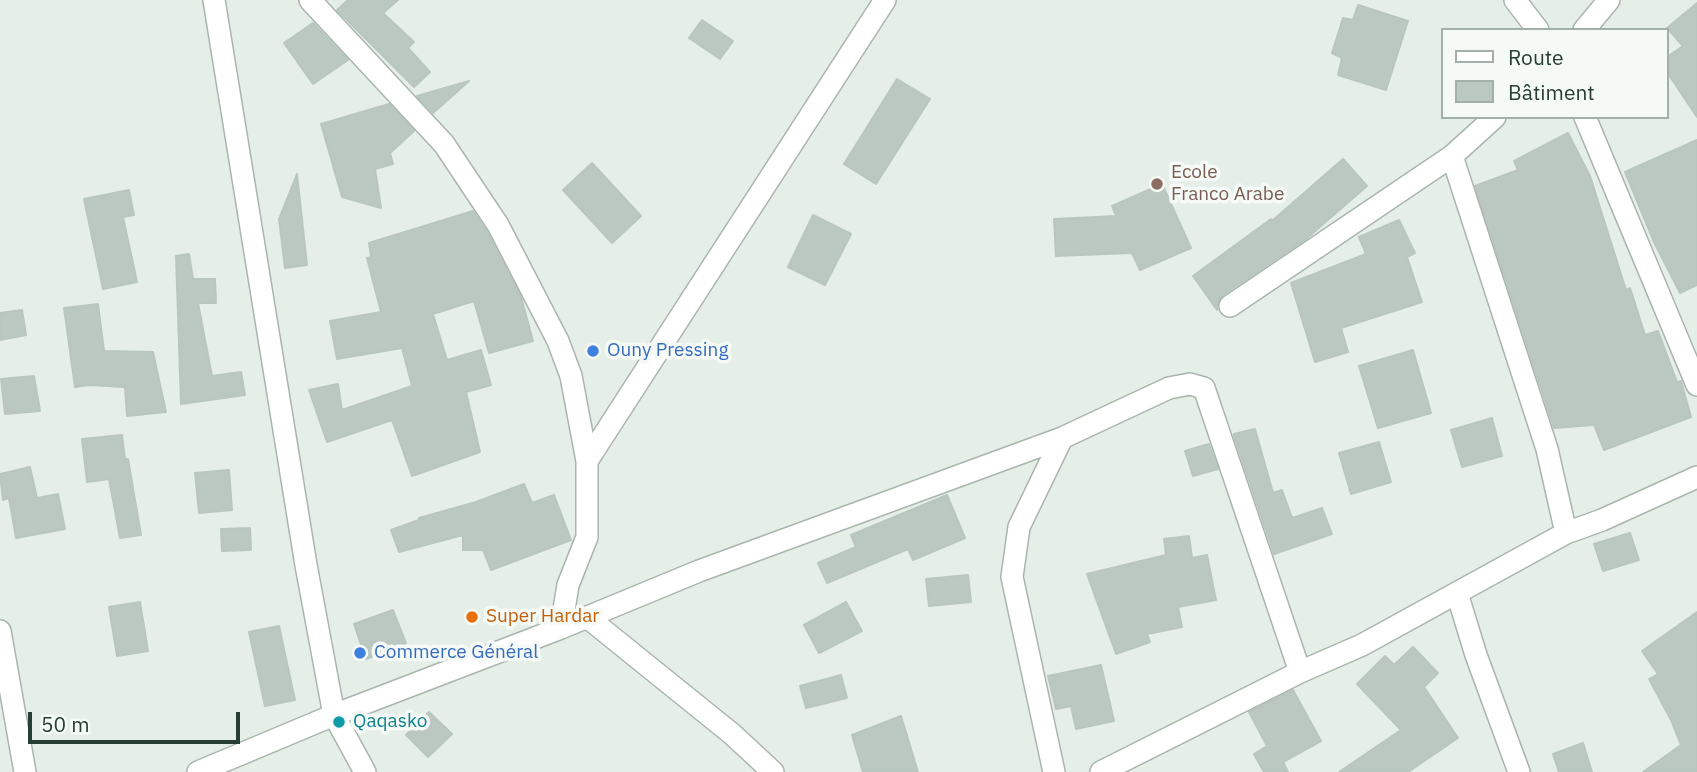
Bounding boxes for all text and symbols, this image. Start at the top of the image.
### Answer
legend [1442,28,1669,119]
text: Route [1508,43,1564,71]
text: Bâtiment [1508,78,1595,106]
place label: Ecole Franco Arabe [1171,162,1284,206]
marker: Ecole Franco Arabe [1149,176,1165,192]
place label: Ouny Pressing [607,340,728,362]
marker: Ouny Pressing [585,343,601,359]
place label: Super Hardar [486,606,599,628]
marker: Super Hardar [464,609,480,625]
place label: Commerce Général [374,642,538,664]
marker: Commerce Général [352,645,368,661]
scale bar [32,698,243,742]
text: 50 m [41,710,90,738]
place label: Qaqasko [353,711,427,733]
marker: Qaqasko [331,714,347,730]

